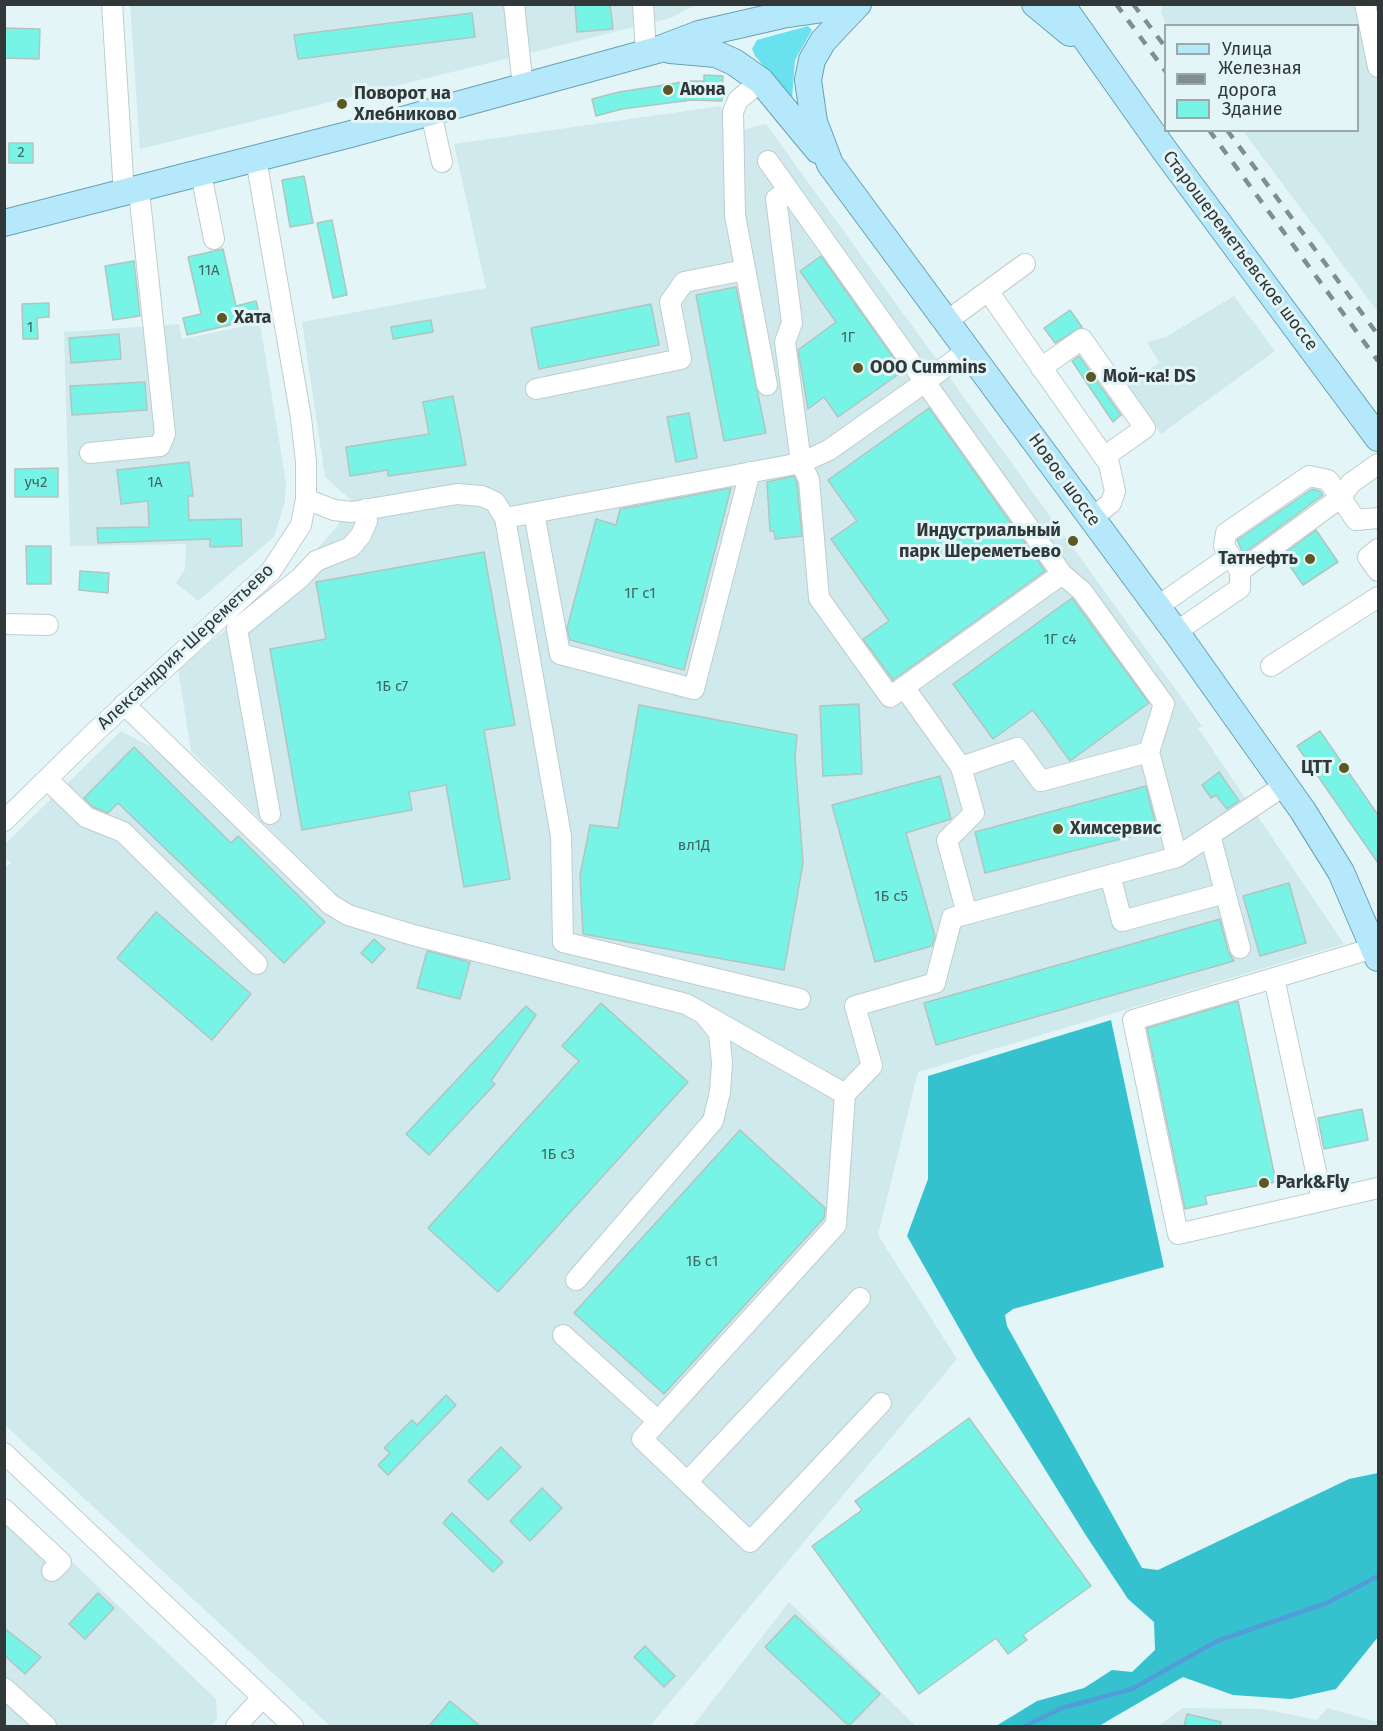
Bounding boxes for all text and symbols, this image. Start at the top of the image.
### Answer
legend [1164,24,1359,132]
text: Улица [1222,38,1272,60]
text: Железная дорога [1218,57,1302,101]
place label: Аюна [680,79,726,101]
place label: Поворот на Хлебниково [354,83,457,125]
marker: Аюна [661,83,675,97]
marker: Поворот на Хлебниково [335,97,349,111]
text: Здание [1222,98,1283,120]
house number: 2 [17,144,25,162]
street label: Старошереметьевское шоссе [1158,147,1322,355]
house number: 11А [198,262,220,280]
place label: Хата [234,307,271,329]
marker: Хата [215,311,229,325]
house number: 1 [27,319,33,337]
house number: 1Г [841,329,855,347]
place label: OOO Cummins [870,357,987,379]
marker: OOO Cummins [851,361,865,375]
place label: Мой-ка! DS [1103,366,1196,388]
marker: Мой-ка! DS [1084,370,1098,384]
street label: Новое шоссе [1023,430,1105,530]
house number: уч2 [24,474,48,492]
house number: 1А [147,474,163,492]
place label: Индустриальный парк Шереметьево [899,520,1061,562]
marker: Индустриальный парк Шереметьево [1066,534,1080,548]
place label: Татнефть [1218,548,1298,570]
marker: Татнефть [1303,552,1317,566]
street label: Александрия-Шереметьево [93,559,279,735]
house number: 1Г с1 [624,585,656,603]
house number: 1Г с4 [1044,631,1076,649]
house number: 1Б с7 [376,678,408,696]
place label: ЦТТ [1301,757,1332,779]
marker: ЦТТ [1337,761,1351,775]
place label: Химсервис [1070,818,1161,840]
marker: Химсервис [1051,822,1065,836]
house number: вл1Д [678,837,710,855]
house number: 1Б с5 [874,888,908,906]
house number: 1Б с3 [541,1146,575,1164]
place label: Park&Fly [1276,1172,1349,1194]
marker: Park&Fly [1257,1176,1271,1190]
house number: 1Б с1 [686,1253,718,1271]

